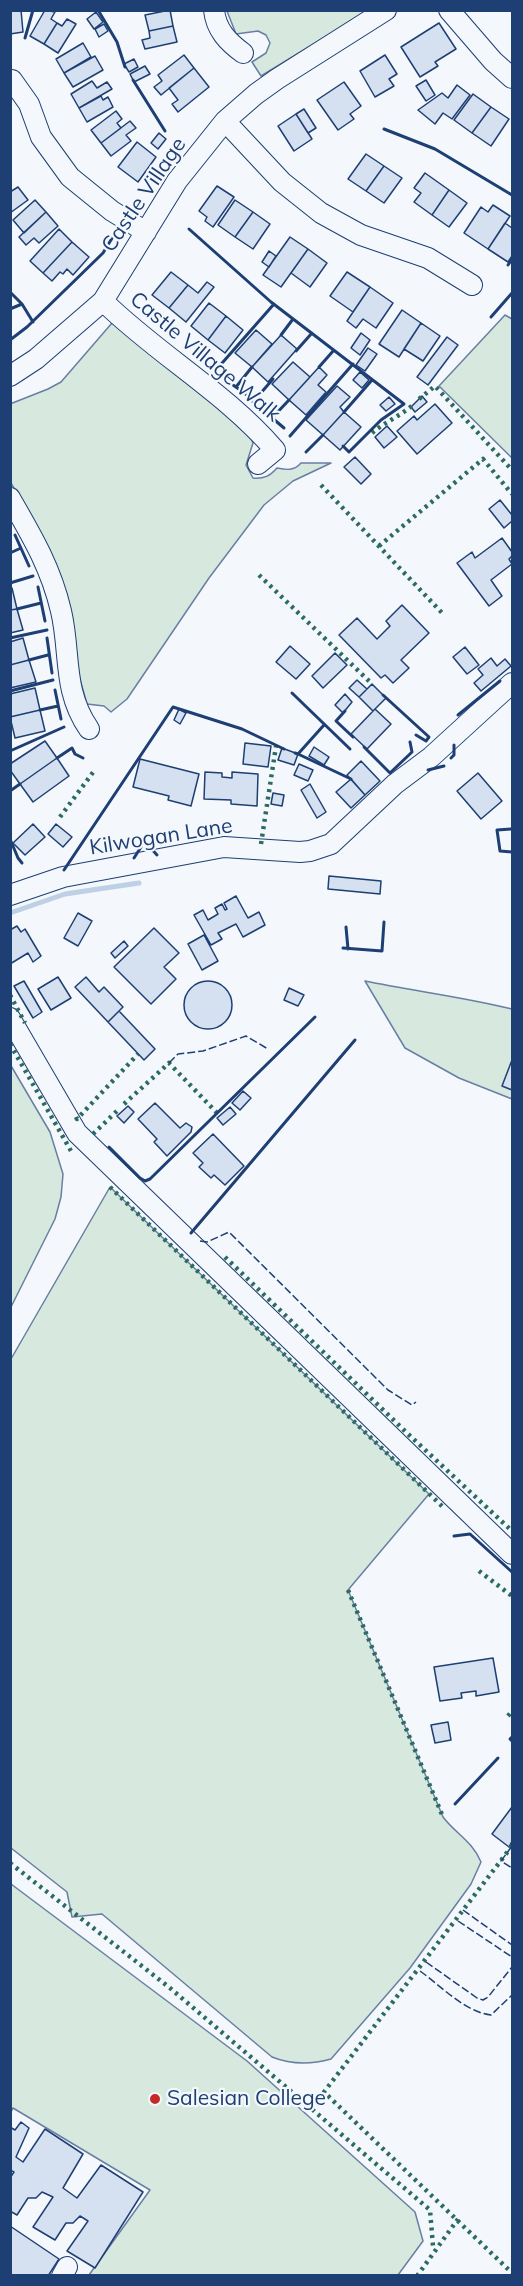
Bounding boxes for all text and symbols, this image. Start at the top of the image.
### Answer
street label: Castle Village [97,133,191,257]
street label: Castle Village Walk [125,287,285,427]
street label: Kilwogan Lane [88,813,234,861]
place label: Salesian College [167,2086,326,2112]
marker: Salesian College [148,2092,162,2106]

